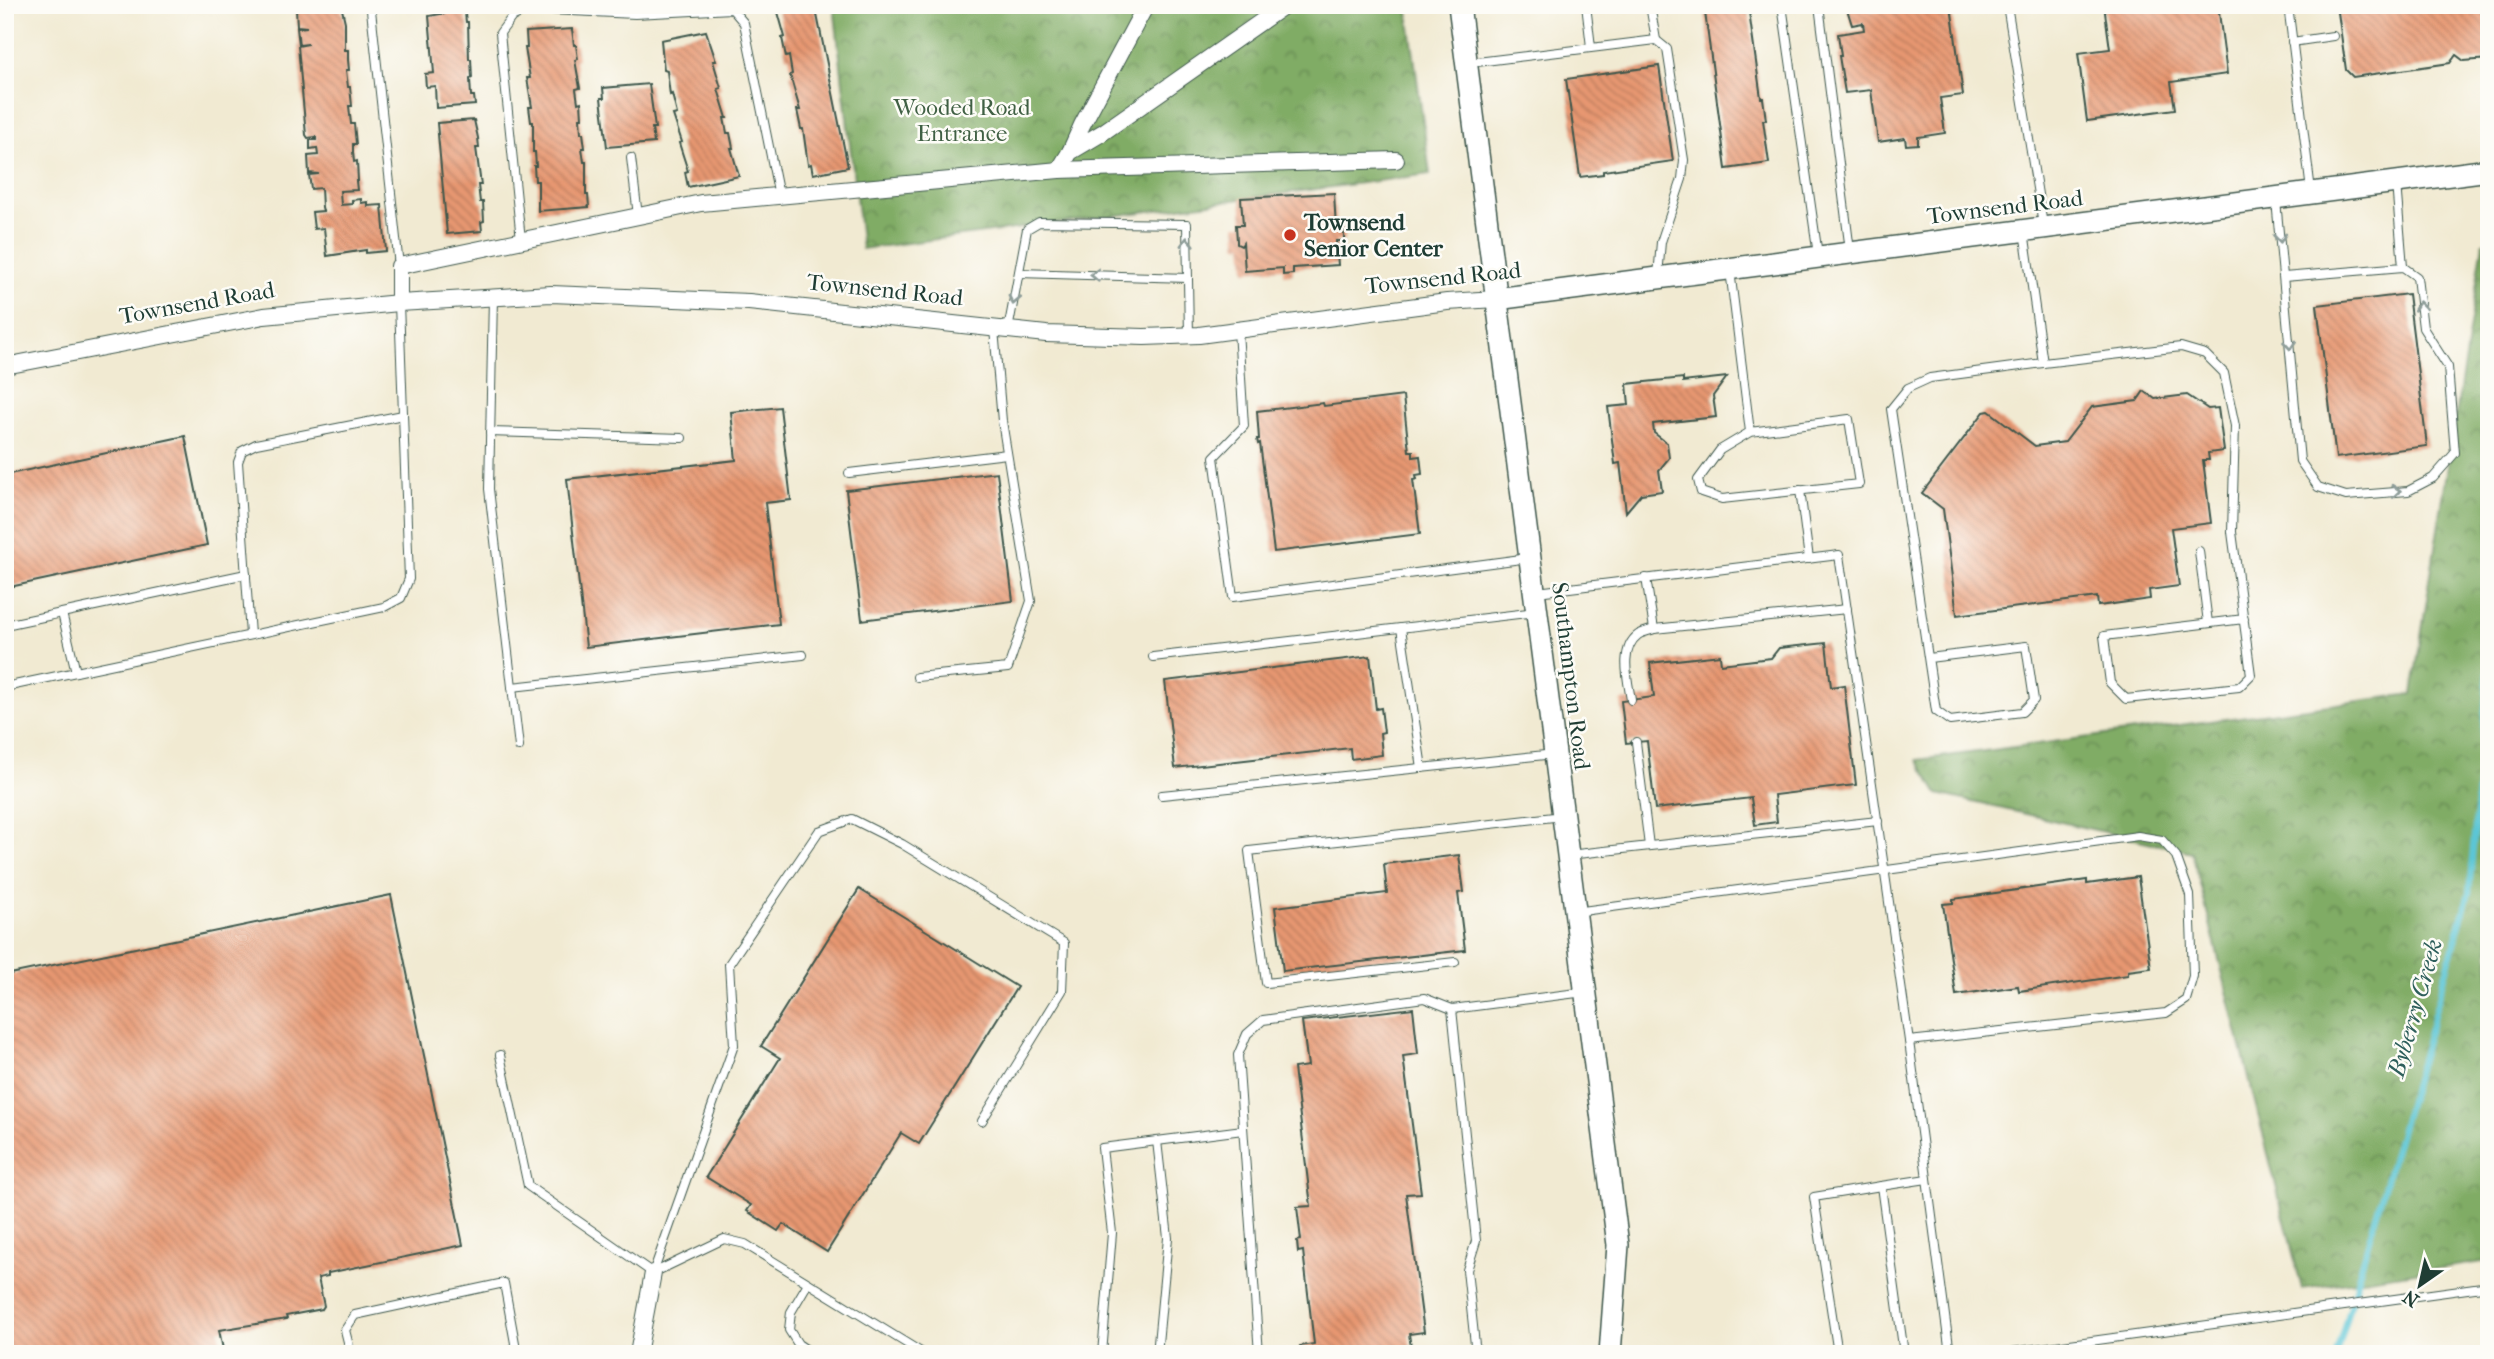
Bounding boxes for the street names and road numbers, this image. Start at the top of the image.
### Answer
street label: Townsend Road [1926,184,2085,230]
street label: Townsend Road [1364,256,1523,300]
street label: Townsend Road [806,268,965,312]
street label: Townsend Road [117,276,277,330]
street label: Southampton Road [1546,581,1596,772]

